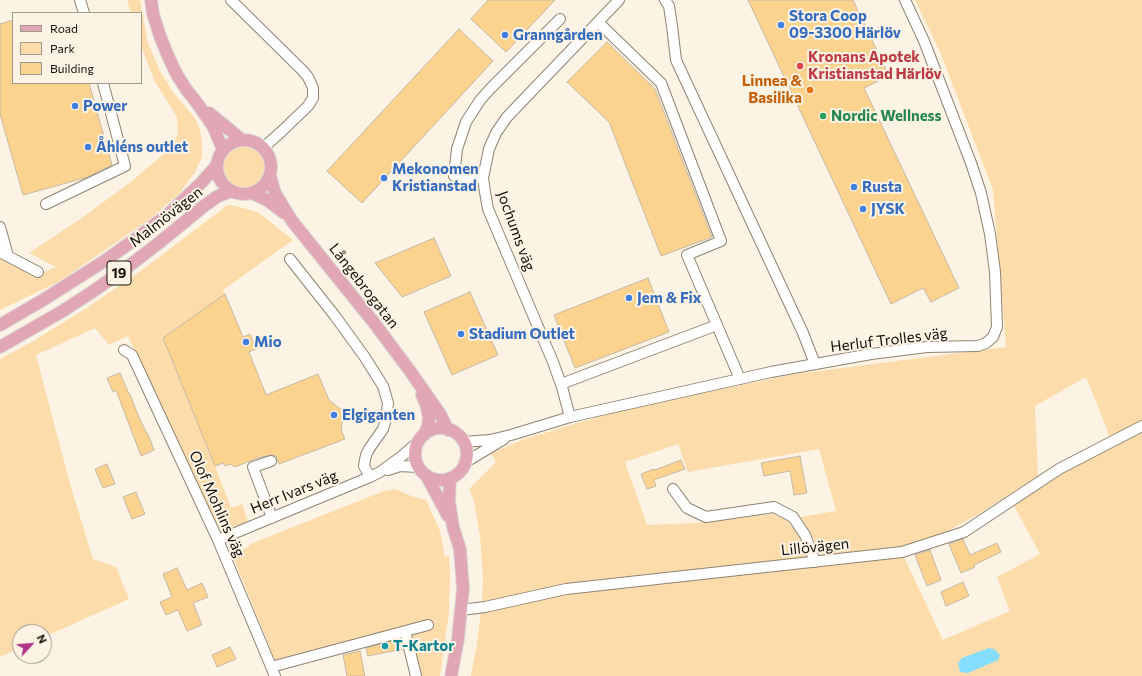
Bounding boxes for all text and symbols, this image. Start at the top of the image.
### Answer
place label: Stora Coop 09-3300 Härlöv [789,7,901,42]
legend [12,12,142,84]
marker: Stora Coop 09-3300 Härlöv [776,20,786,30]
text: Road [50,21,78,35]
place label: Granngården [513,26,603,44]
marker: Granngården [500,30,510,40]
text: Park [50,41,75,55]
place label: Kronans Apotek Kristianstad Härlöv [808,48,942,83]
text: Building [50,61,94,75]
marker: Kronans Apotek Kristianstad Härlöv [795,61,805,71]
place label: Linnea & Basilika [742,72,802,107]
marker: Linnea & Basilika [805,85,815,95]
place label: Power [83,97,127,115]
marker: Power [70,101,80,111]
place label: Nordic Wellness [831,107,942,125]
marker: Nordic Wellness [818,111,828,121]
place label: Åhléns outlet [96,138,188,156]
marker: Åhléns outlet [83,142,93,152]
place label: Mekonomen Kristianstad [392,160,479,195]
marker: Mekonomen Kristianstad [379,173,389,183]
place label: Rusta [862,178,902,196]
marker: Rusta [849,182,859,192]
street label: Malmövägen [126,183,206,251]
street label: Jochums väg [493,188,539,274]
place label: JYSK [871,200,905,218]
marker: JYSK [858,204,868,214]
street label: Långebrogatan [325,240,403,332]
road number: 19 [107,261,131,285]
place label: Jem & Fix [637,289,701,307]
marker: Jem & Fix [624,293,634,303]
street label: Herluf Trolles väg [829,324,949,356]
place label: Stadium Outlet [469,325,575,343]
marker: Stadium Outlet [456,329,466,339]
place label: Mio [254,333,282,351]
marker: Mio [241,337,251,347]
place label: Elgiganten [342,406,415,424]
marker: Elgiganten [329,410,339,420]
street label: Olof Mohlins väg [185,448,249,560]
street label: Herr Ivars väg [248,466,340,518]
street label: Lillövägen [780,534,850,560]
north arrow [12,624,52,664]
text: N [35,632,50,646]
place label: T-Kartor [393,637,454,655]
marker: T-Kartor [380,641,390,651]

